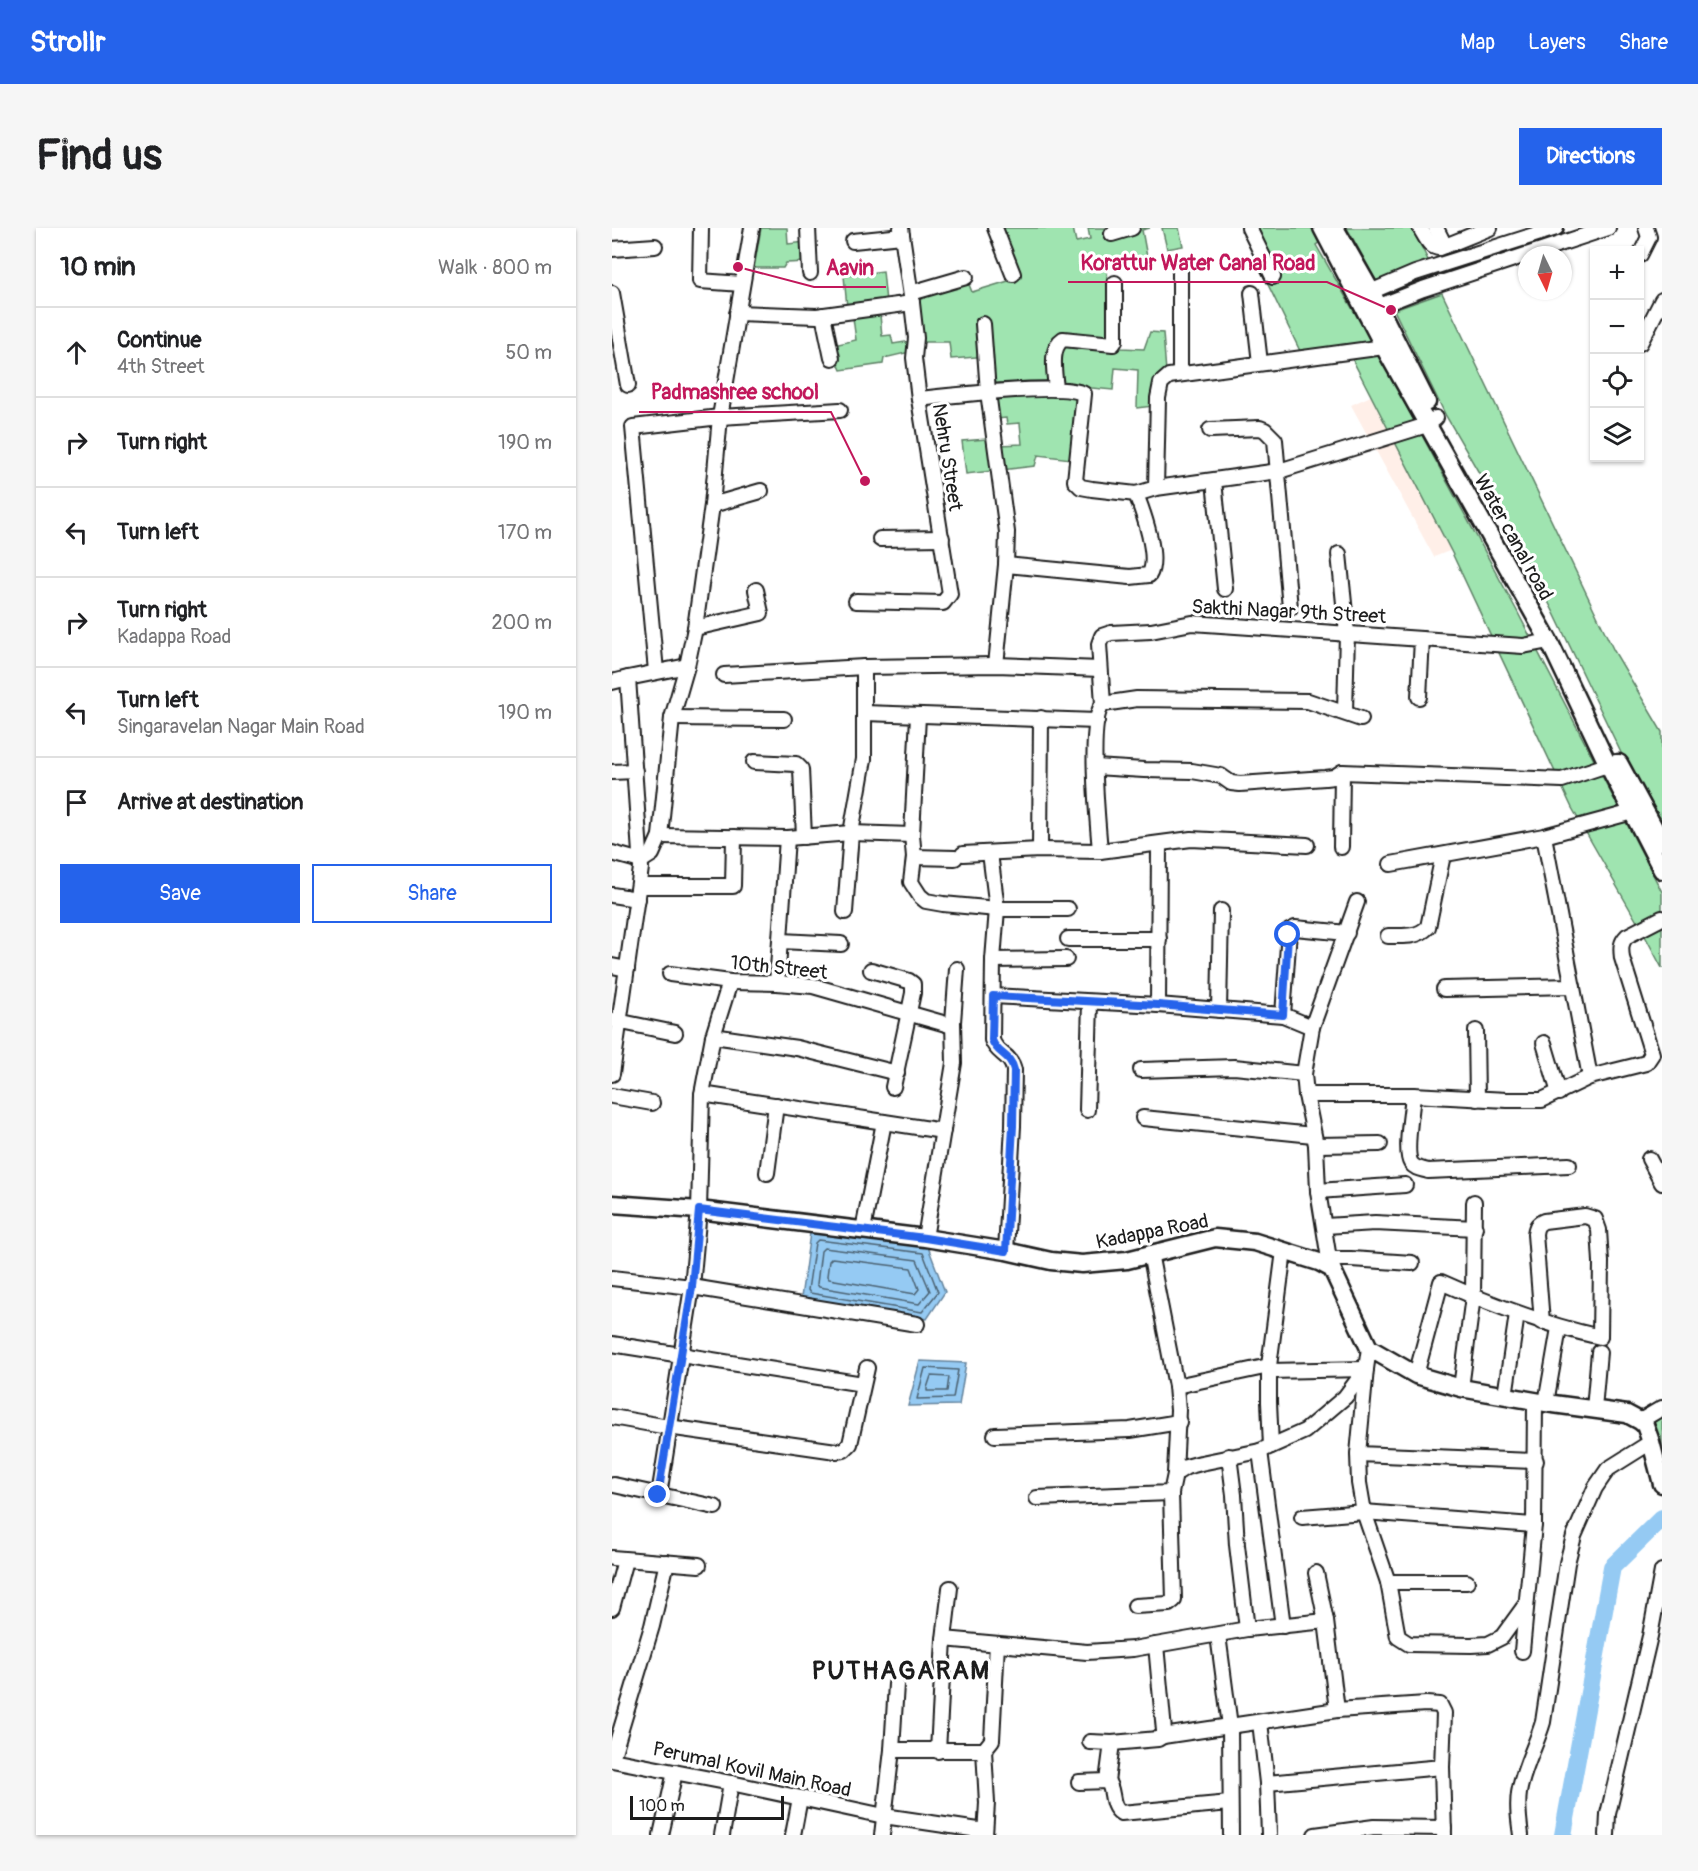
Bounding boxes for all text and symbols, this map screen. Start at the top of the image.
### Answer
text: Strollr [30,25,105,60]
text: Map [1460,29,1495,56]
text: Layers [1528,29,1586,56]
text: Share [1619,29,1668,56]
button: Directions [1519,128,1662,185]
text: Find us [36,130,162,182]
callout: Korattur Water Canal Road [1068,243,1327,282]
north arrow [1518,246,1572,300]
map controls [1590,246,1644,462]
button: + [1590,246,1644,300]
callout: Aavin [814,248,886,287]
text: Korattur Water Canal Road [1081,250,1315,277]
text: 10 min [60,251,136,283]
text: Walk · 800 m [438,255,552,280]
text: Aavin [826,255,874,282]
button: − [1590,300,1644,354]
text: Continue [117,326,201,354]
icon: ahead [60,336,93,369]
text: 50 m [505,340,552,365]
text: 4th Street [117,354,205,379]
button: locate [1590,354,1644,408]
callout: Padmashree school [639,373,831,412]
text: Padmashree school [651,379,819,406]
street label: Nehru Street [927,402,968,514]
button: layers [1590,408,1644,462]
icon: right [60,426,93,459]
text: Turn right [117,428,207,456]
text: 190 m [498,430,552,455]
street label: Water canal road [1469,470,1559,605]
icon: left [60,516,93,549]
text: Turn left [117,518,199,546]
text: 170 m [498,520,552,545]
street label: Sakthi Nagar 9th Street [1191,594,1388,629]
text: Turn right [117,596,207,624]
icon: right [60,606,93,639]
text: 200 m [491,610,552,635]
text: Kadappa Road [117,624,231,649]
text: Turn left [117,686,199,714]
icon: left [60,696,93,729]
text: 190 m [498,700,552,725]
text: Singaravelan Nagar Main Road [117,714,365,739]
icon: arrive [60,786,93,819]
text: Arrive at destination [117,788,303,816]
button: Save [60,864,300,923]
button: Share [312,864,552,923]
route start [1274,921,1300,947]
street label: 10th Street [729,950,830,985]
street label: Kadappa Road [1094,1208,1211,1255]
route end [644,1481,670,1507]
district label: PUTHAGARAM [811,1655,991,1687]
street label: Perumal Kovil Main Road [650,1736,853,1803]
scale bar [630,1793,784,1820]
text: 100 m [639,1796,685,1816]

